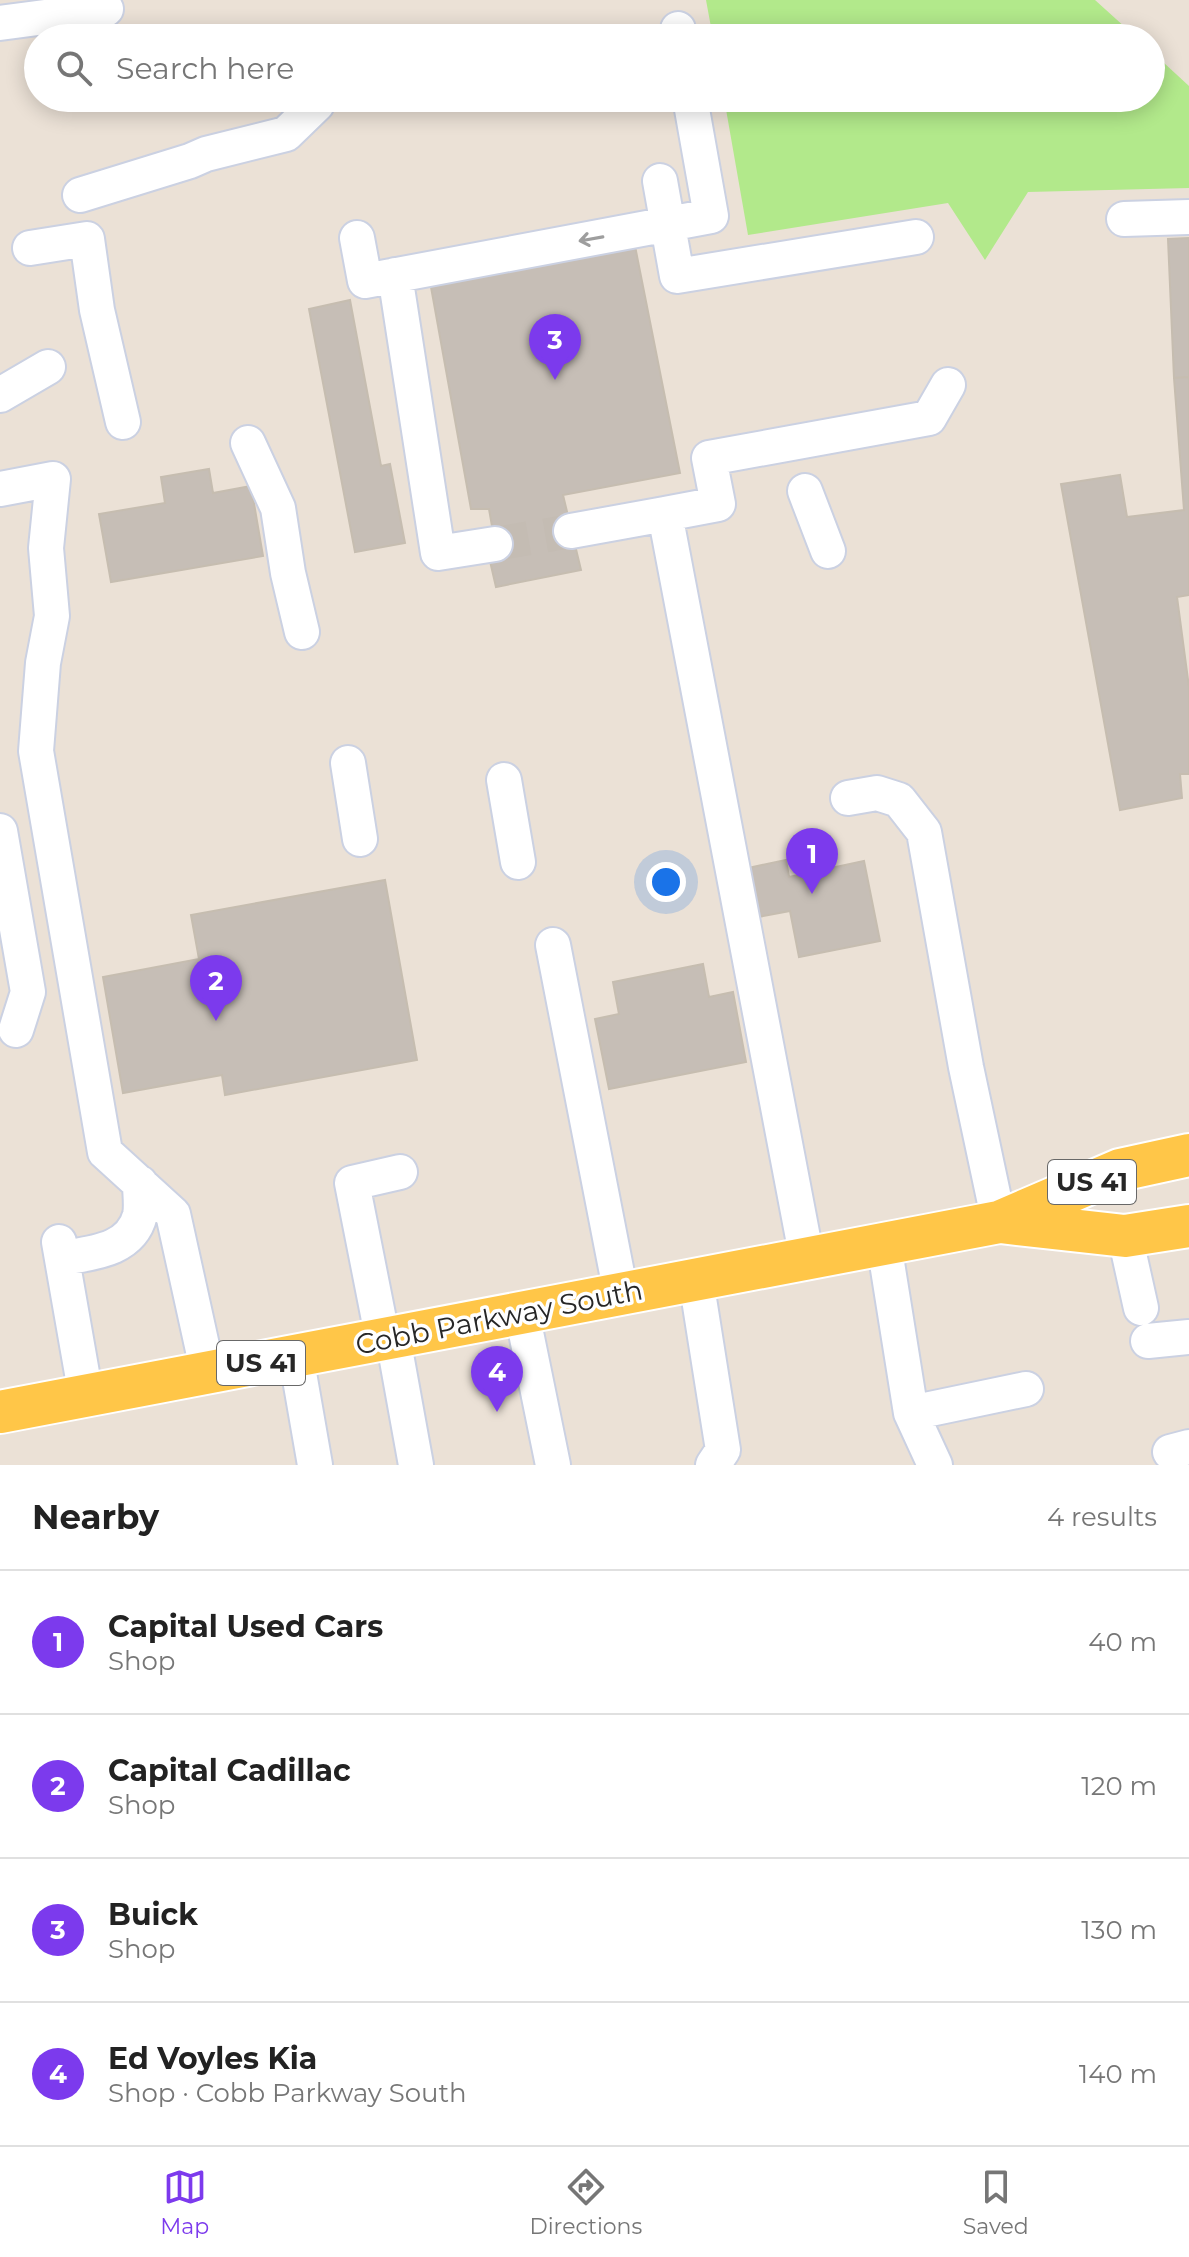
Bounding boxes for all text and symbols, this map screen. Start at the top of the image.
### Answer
search box [24,24,1165,112]
icon: search [52,46,96,90]
text: Search here [116,50,294,87]
one-way arrow [579,232,605,247]
pin: 3 [529,314,581,380]
pin: 1 [786,828,838,894]
your location [646,862,686,902]
pin: 2 [190,955,242,1021]
road number: US 41 [1048,1160,1136,1204]
street label: Cobb Parkway South [353,1272,645,1362]
road number: US 41 [217,1341,305,1385]
pin: 4 [471,1346,523,1412]
text: Nearby [32,1496,159,1538]
text: 4 results [1047,1501,1157,1533]
text: Capital Used Cars [108,1608,383,1645]
text: 1 [53,1626,63,1658]
text: 40 m [1088,1626,1157,1658]
text: Shop [108,1645,176,1677]
text: Capital Cadillac [108,1752,351,1789]
text: 2 [50,1770,66,1802]
text: 120 m [1081,1770,1157,1802]
text: Shop [108,1789,176,1821]
text: Buick [108,1896,198,1933]
text: 3 [50,1914,66,1946]
text: 130 m [1081,1914,1157,1946]
text: Shop [108,1933,176,1965]
text: Ed Voyles Kia [108,2040,317,2077]
text: 4 [49,2058,67,2090]
text: 140 m [1079,2058,1157,2090]
text: Shop · Cobb Parkway South [108,2077,467,2109]
tab: Map [160,2165,209,2240]
tab: Directions [530,2165,642,2240]
tab: Saved [963,2165,1029,2240]

